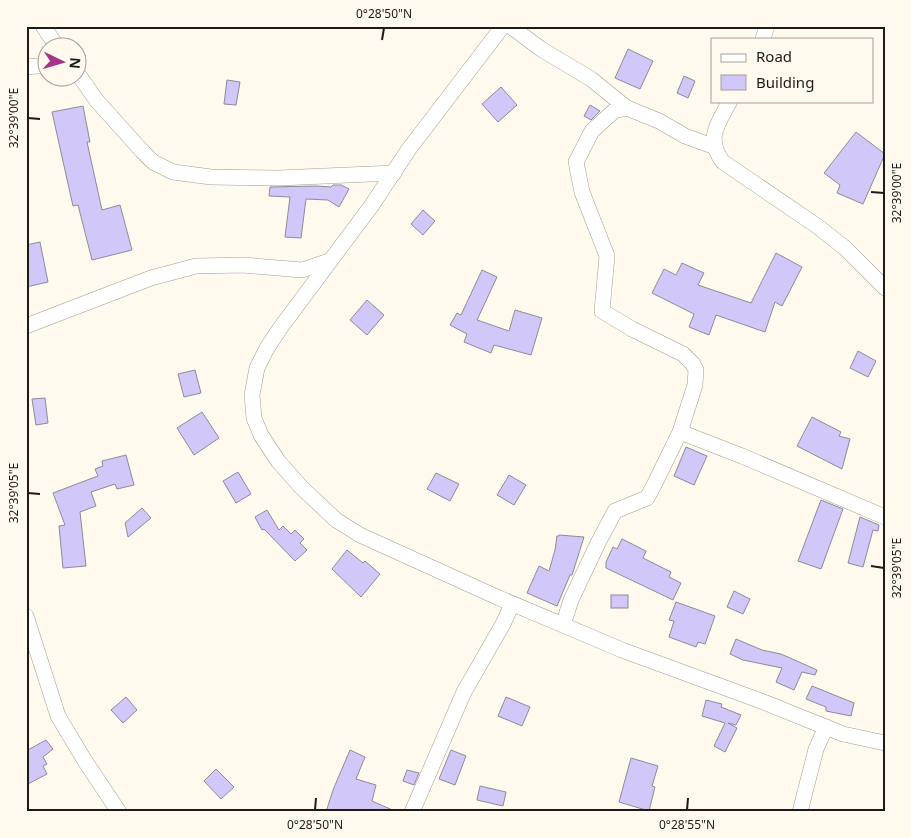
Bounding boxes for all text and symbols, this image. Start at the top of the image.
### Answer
text: 0°28'50"N [356,5,412,22]
north arrow [38,38,88,88]
legend [711,38,874,102]
text: Road [756,46,792,66]
text: N [65,57,85,70]
text: Building [756,72,814,92]
text: 32°39'00"E [5,88,22,148]
text: 32°39'00"E [888,163,905,223]
text: 32°39'05"E [5,463,22,523]
text: 32°39'05"E [888,538,905,598]
text: 0°28'50"N [287,816,343,833]
text: 0°28'55"N [659,816,715,833]

